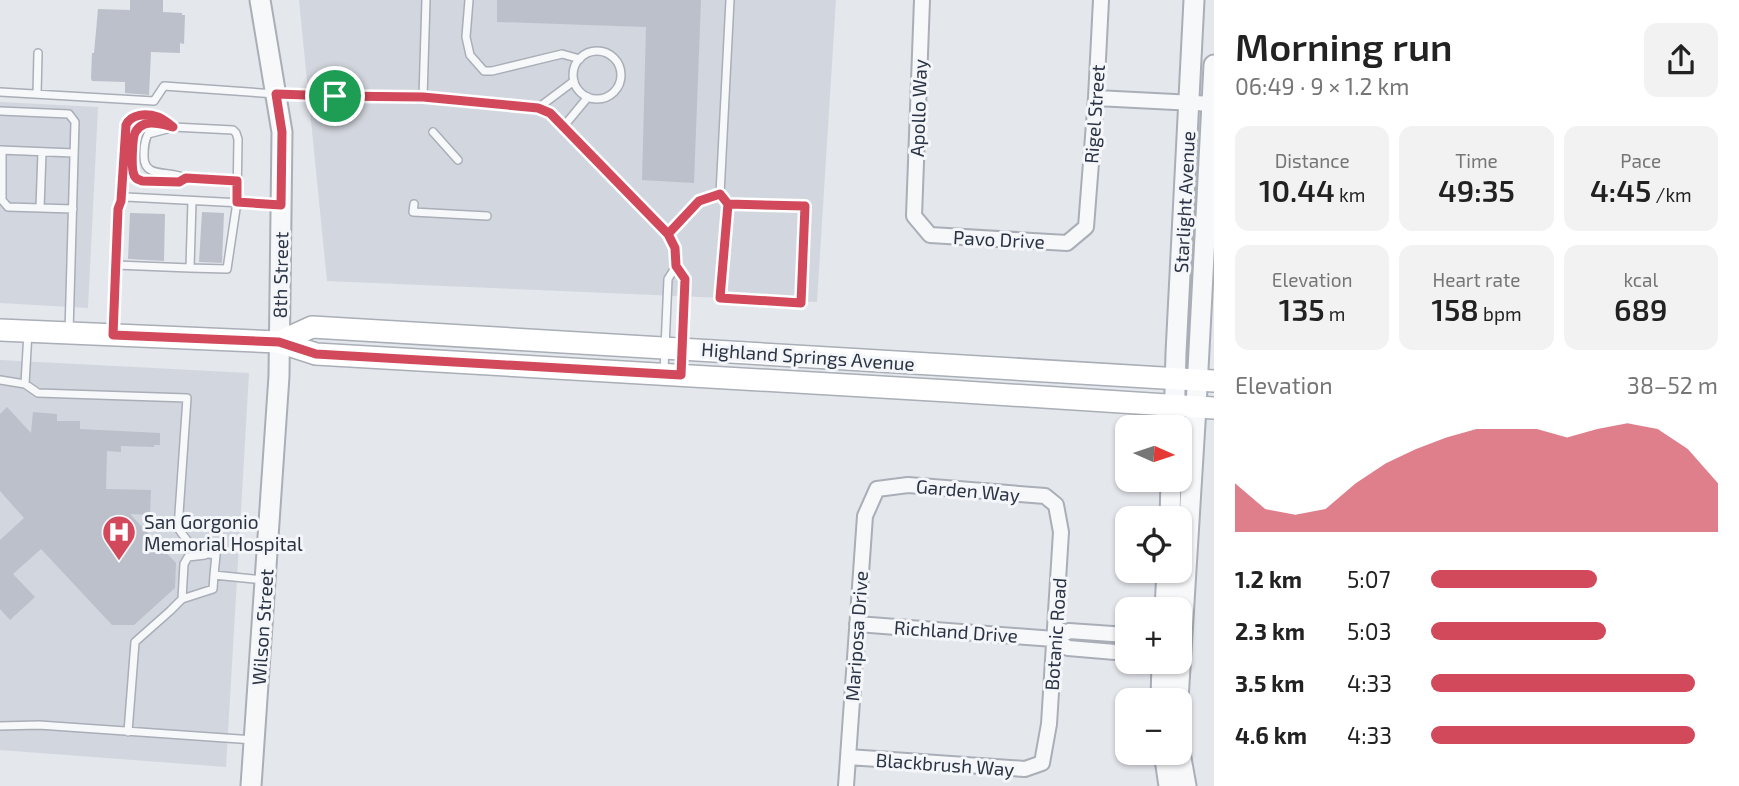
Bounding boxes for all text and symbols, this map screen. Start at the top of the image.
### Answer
text: Morning run [1235,23,1453,69]
button: share [1644,23,1718,97]
street label: Apollo Way [905,59,931,157]
street label: Rigel Street [1079,64,1109,164]
pin [305,66,365,126]
text: 06:49 · 9 × 1.2 km [1235,72,1409,100]
icon: arrive [316,77,354,115]
street label: Starlight Avenue [1169,130,1199,274]
text: Distance [1275,149,1350,172]
text: Time [1455,149,1498,172]
text: Pace [1620,149,1661,172]
text: 10.44 [1259,172,1335,208]
text: 49:35 [1438,172,1515,208]
text: 4:45 [1590,172,1651,208]
text: km [1335,183,1365,206]
text: /km [1651,183,1692,206]
street label: Pavo Drive [953,225,1045,253]
street label: 8th Street [268,231,292,319]
text: Elevation [1272,268,1352,291]
text: Heart rate [1433,268,1520,291]
text: kcal [1623,268,1658,291]
text: 135 [1279,291,1325,327]
text: 158 [1431,291,1479,327]
text: 689 [1614,291,1668,327]
text: m [1325,302,1345,325]
text: bpm [1479,302,1522,325]
street label: Highland Springs Avenue [700,337,916,375]
text: Elevation [1235,371,1333,399]
text: 38–52 m [1627,371,1718,399]
north arrow [1115,415,1192,492]
map controls [1115,415,1192,765]
street label: Garden Way [915,474,1021,506]
button: locate [1115,506,1192,583]
place label: San Gorgonio Memorial Hospital [144,510,303,555]
hospital icon: San Gorgonio Memorial Hospital [100,513,138,562]
text: 1.2 km [1235,565,1302,593]
text: 5:07 [1347,565,1390,593]
street label: Wilson Street [246,568,278,686]
street label: Mariposa Drive [840,570,872,702]
street label: Botanic Road [1040,577,1070,691]
button: + [1115,597,1192,674]
street label: Richland Drive [893,615,1019,647]
text: 2.3 km [1235,617,1305,645]
text: 5:03 [1347,617,1391,645]
text: 3.5 km [1235,669,1304,697]
text: 4:33 [1347,669,1392,697]
button: − [1115,688,1192,765]
text: 4.6 km [1235,721,1307,749]
text: 4:33 [1347,721,1392,749]
street label: Blackbrush Way [875,748,1015,780]

